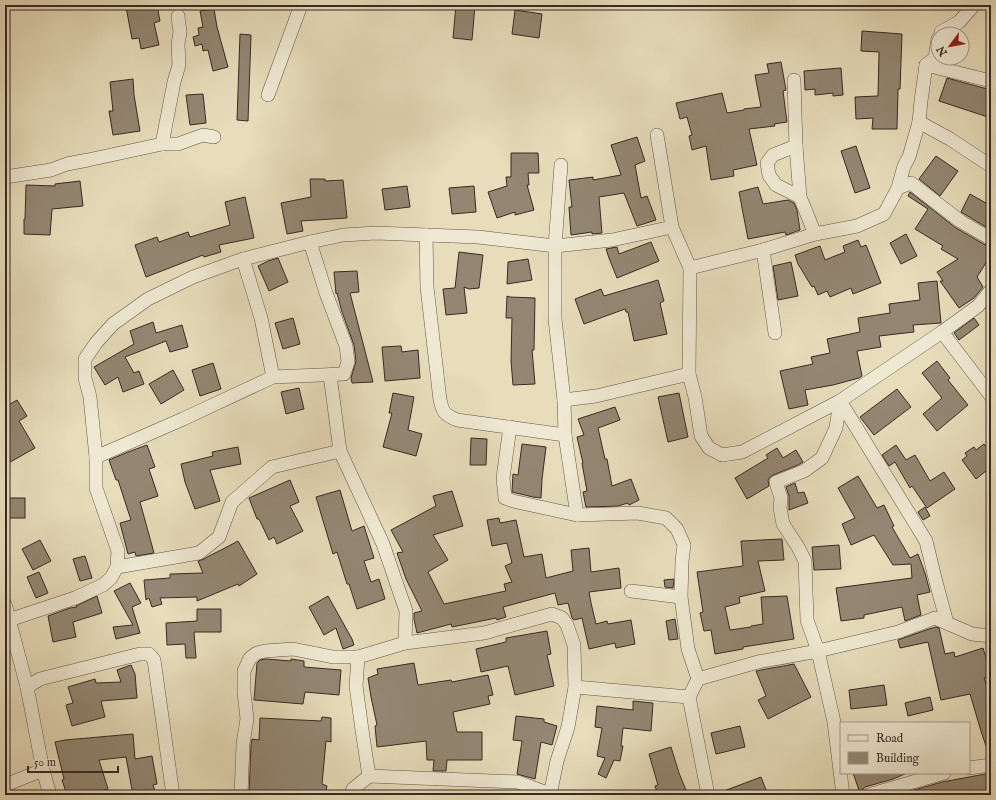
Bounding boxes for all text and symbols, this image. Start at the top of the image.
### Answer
north arrow [930,26,970,66]
text: N [934,43,951,59]
legend [840,722,970,774]
text: Road [876,731,904,746]
scale bar [28,748,118,774]
text: Building [876,751,920,766]
text: 50 m [34,755,56,770]

